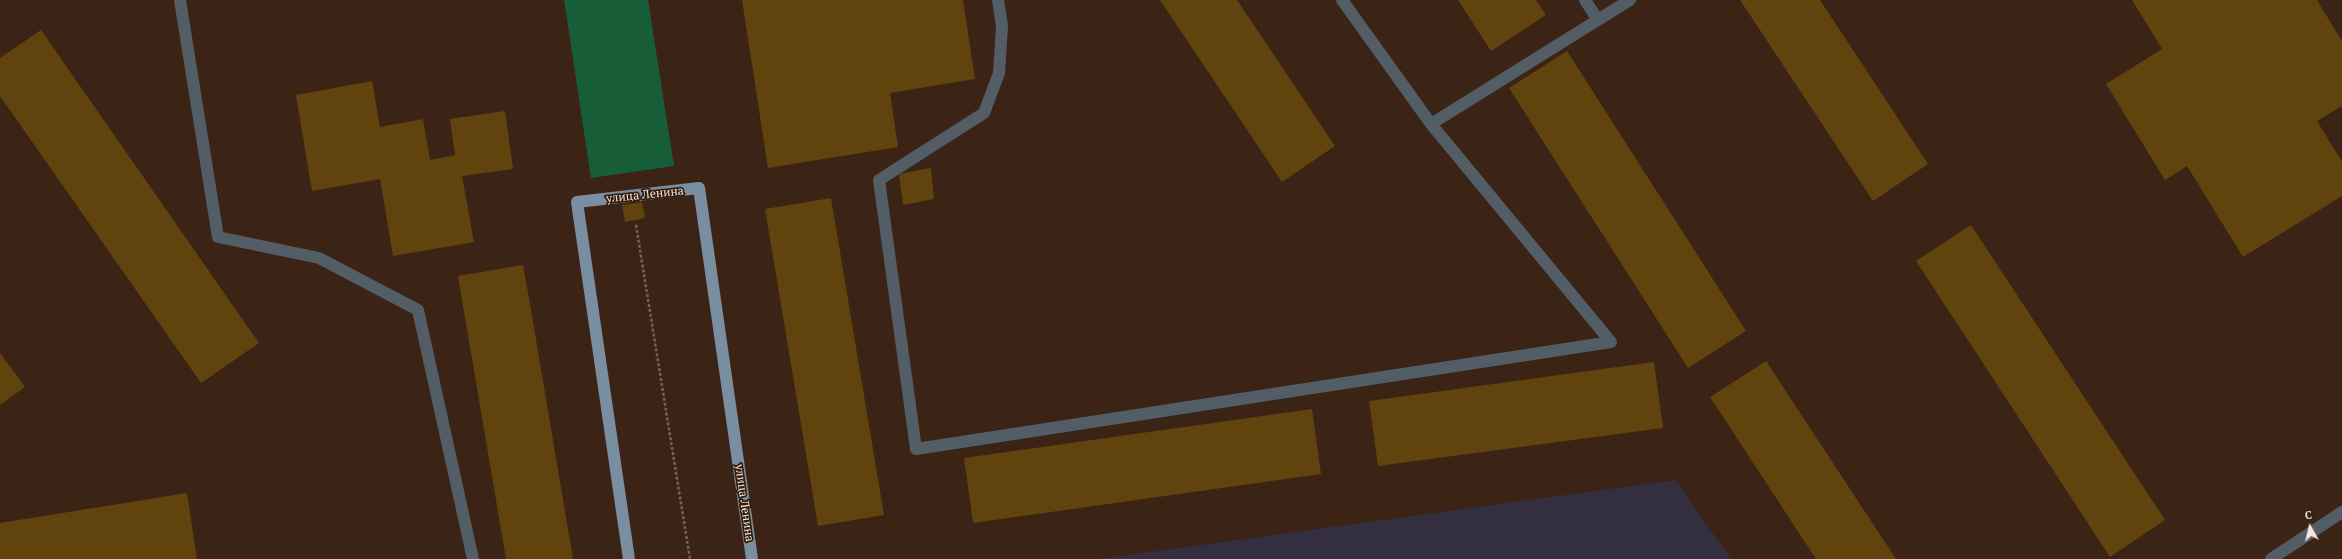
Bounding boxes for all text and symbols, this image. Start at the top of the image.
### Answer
street label: улица Ленина [605,184,685,206]
street label: улица Ленина [731,463,757,543]
north arrow [2290,507,2330,547]
text: С [2304,508,2313,523]

